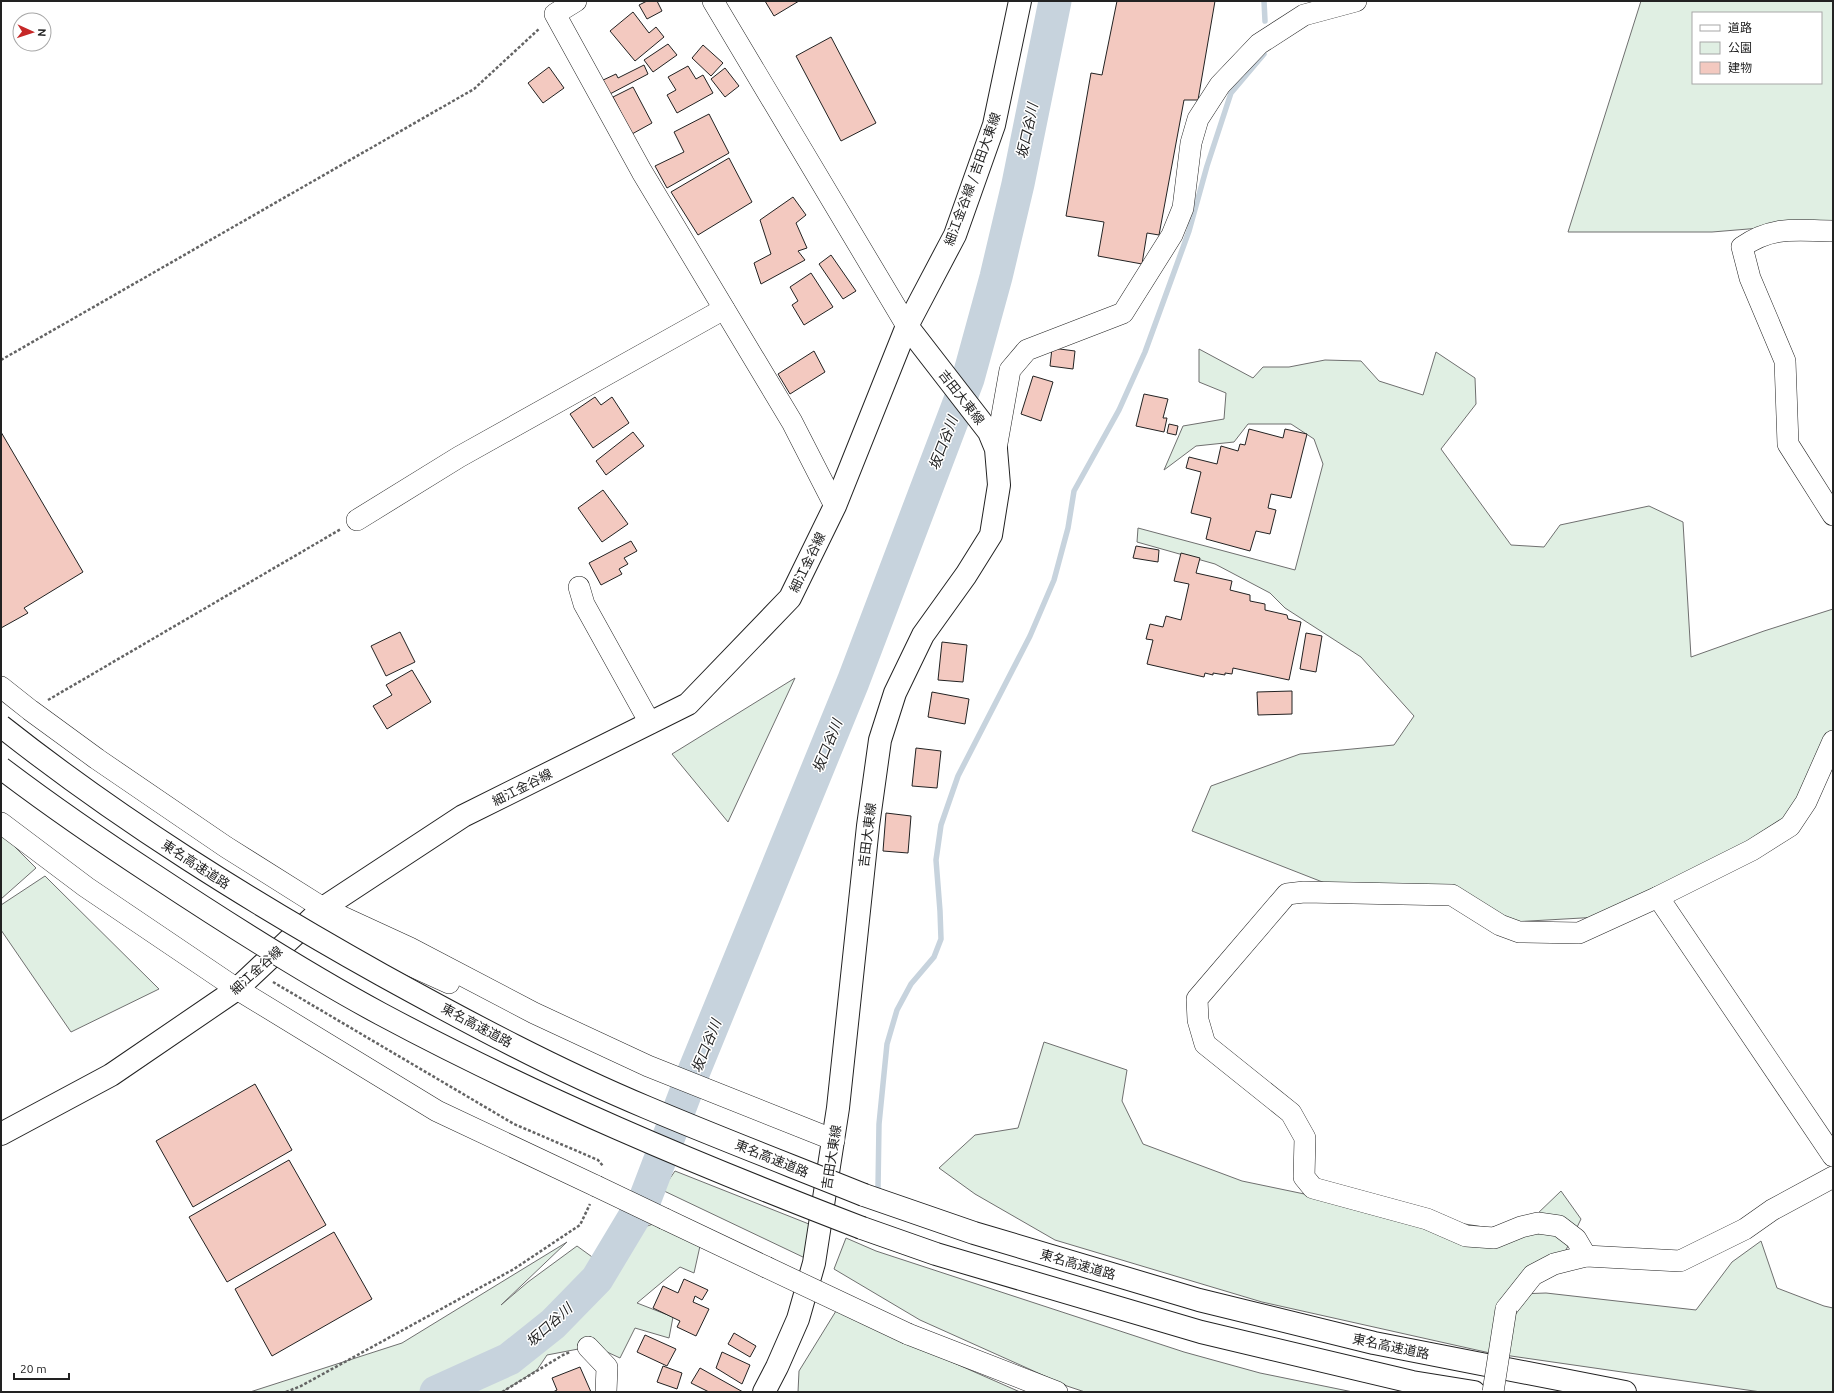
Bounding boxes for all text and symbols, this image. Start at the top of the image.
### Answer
north arrow [12,12,52,52]
legend [1692,12,1822,84]
text: 道路 [1728,21,1752,34]
text: N [36,28,48,37]
text: 公園 [1728,41,1752,54]
text: 建物 [1728,61,1752,74]
water label: 坂口谷川 [1013,100,1041,160]
street label: 細江金谷線 / 吉田大東線 [941,110,1003,248]
street label: 吉田大東線 [936,367,988,427]
water label: 坂口谷川 [925,412,961,472]
street label: 細江金谷線 [786,530,828,594]
water label: 坂口谷川 [809,715,846,775]
street label: 細江金谷線 [490,766,554,808]
street label: 吉田大東線 [856,802,878,868]
street label: 東名高速道路 [159,837,233,891]
street label: 細江金谷線 [227,943,285,997]
street label: 東名高速道路 [439,1001,515,1049]
water label: 坂口谷川 [688,1015,725,1075]
street label: 吉田大東線 [819,1124,843,1190]
street label: 東名高速道路 [733,1137,811,1179]
street label: 東名高速道路 [1039,1247,1117,1281]
water label: 坂口谷川 [523,1299,577,1350]
street label: 東名高速道路 [1351,1331,1431,1361]
scale bar [14,1355,69,1381]
text: 20 m [20,1362,47,1375]

